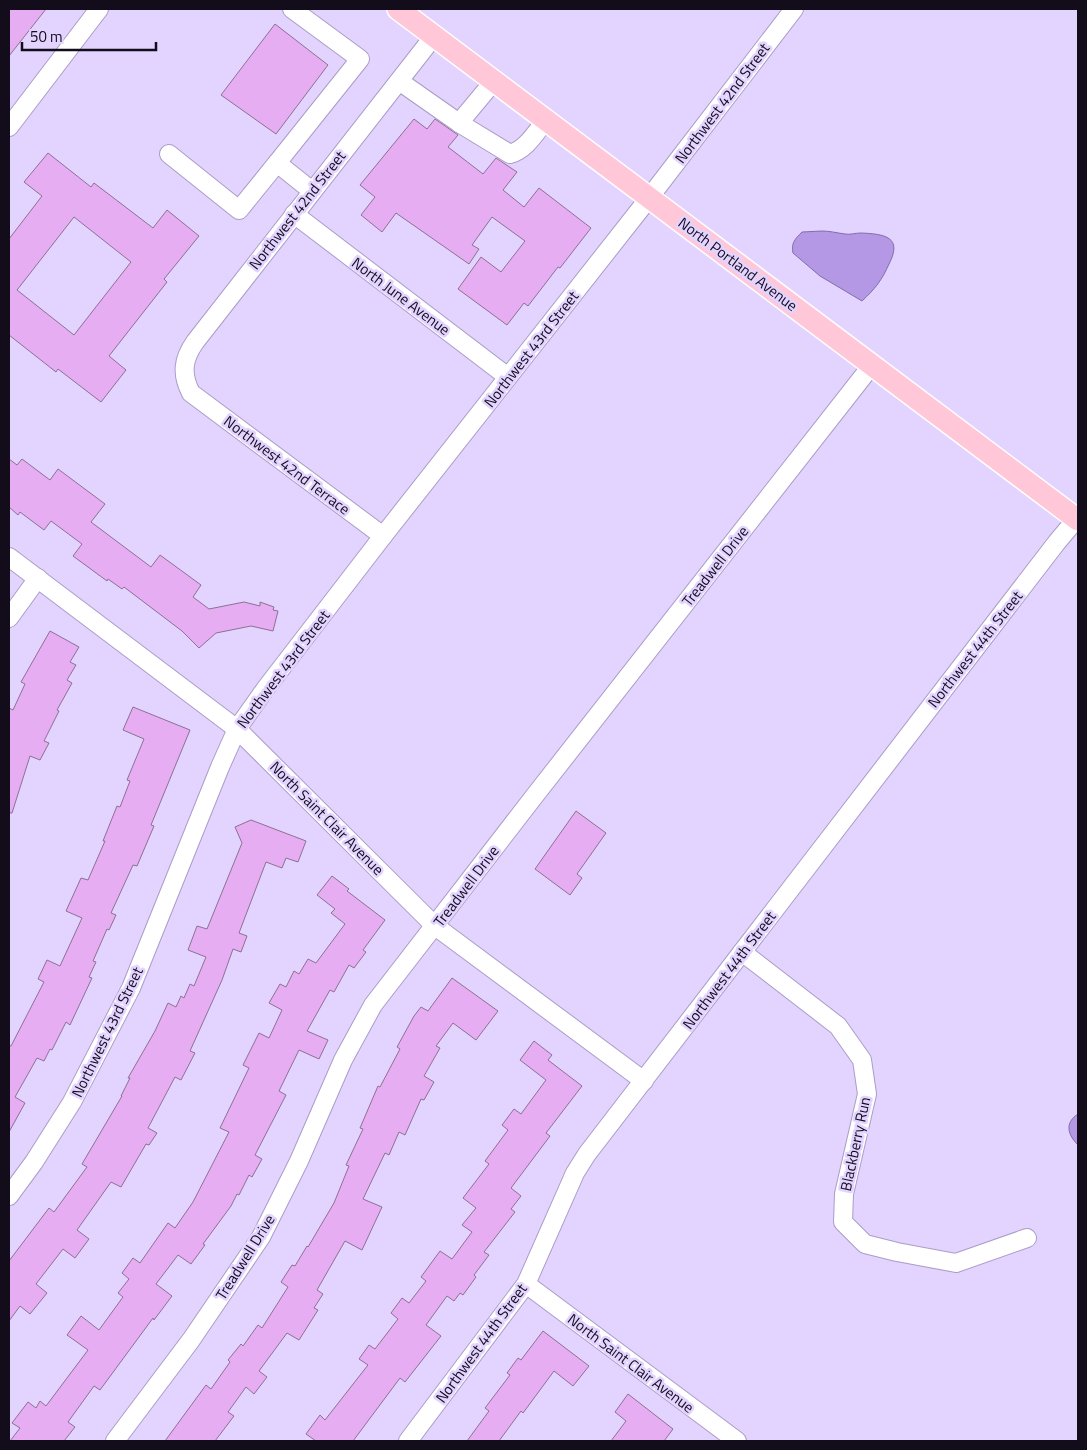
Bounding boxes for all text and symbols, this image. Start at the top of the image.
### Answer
scale bar [22,20,156,52]
text: 50 m [30,25,63,48]
street label: Northwest 42nd Street [669,37,775,168]
street label: Northwest 42nd Street [243,145,351,274]
street label: North Portland Avenue [673,211,803,317]
street label: North June Avenue [347,251,455,341]
street label: Northwest 43rd Street [478,285,584,412]
street label: Northwest 42nd Terrace [219,410,355,520]
street label: Treadwell Drive [676,521,754,611]
street label: Northwest 44th Street [922,585,1029,712]
street label: Northwest 43rd Street [231,605,336,733]
street label: North Saint Clair Avenue [265,756,389,880]
street label: Treadwell Drive [428,840,504,932]
street label: Northwest 44th Street [677,905,782,1034]
street label: Northwest 43rd Street [65,962,149,1101]
street label: Blackberry Run [834,1095,876,1193]
street label: Treadwell Drive [210,1210,280,1304]
street label: Northwest 44th Street [430,1278,533,1408]
street label: North Saint Clair Avenue [563,1308,699,1418]

